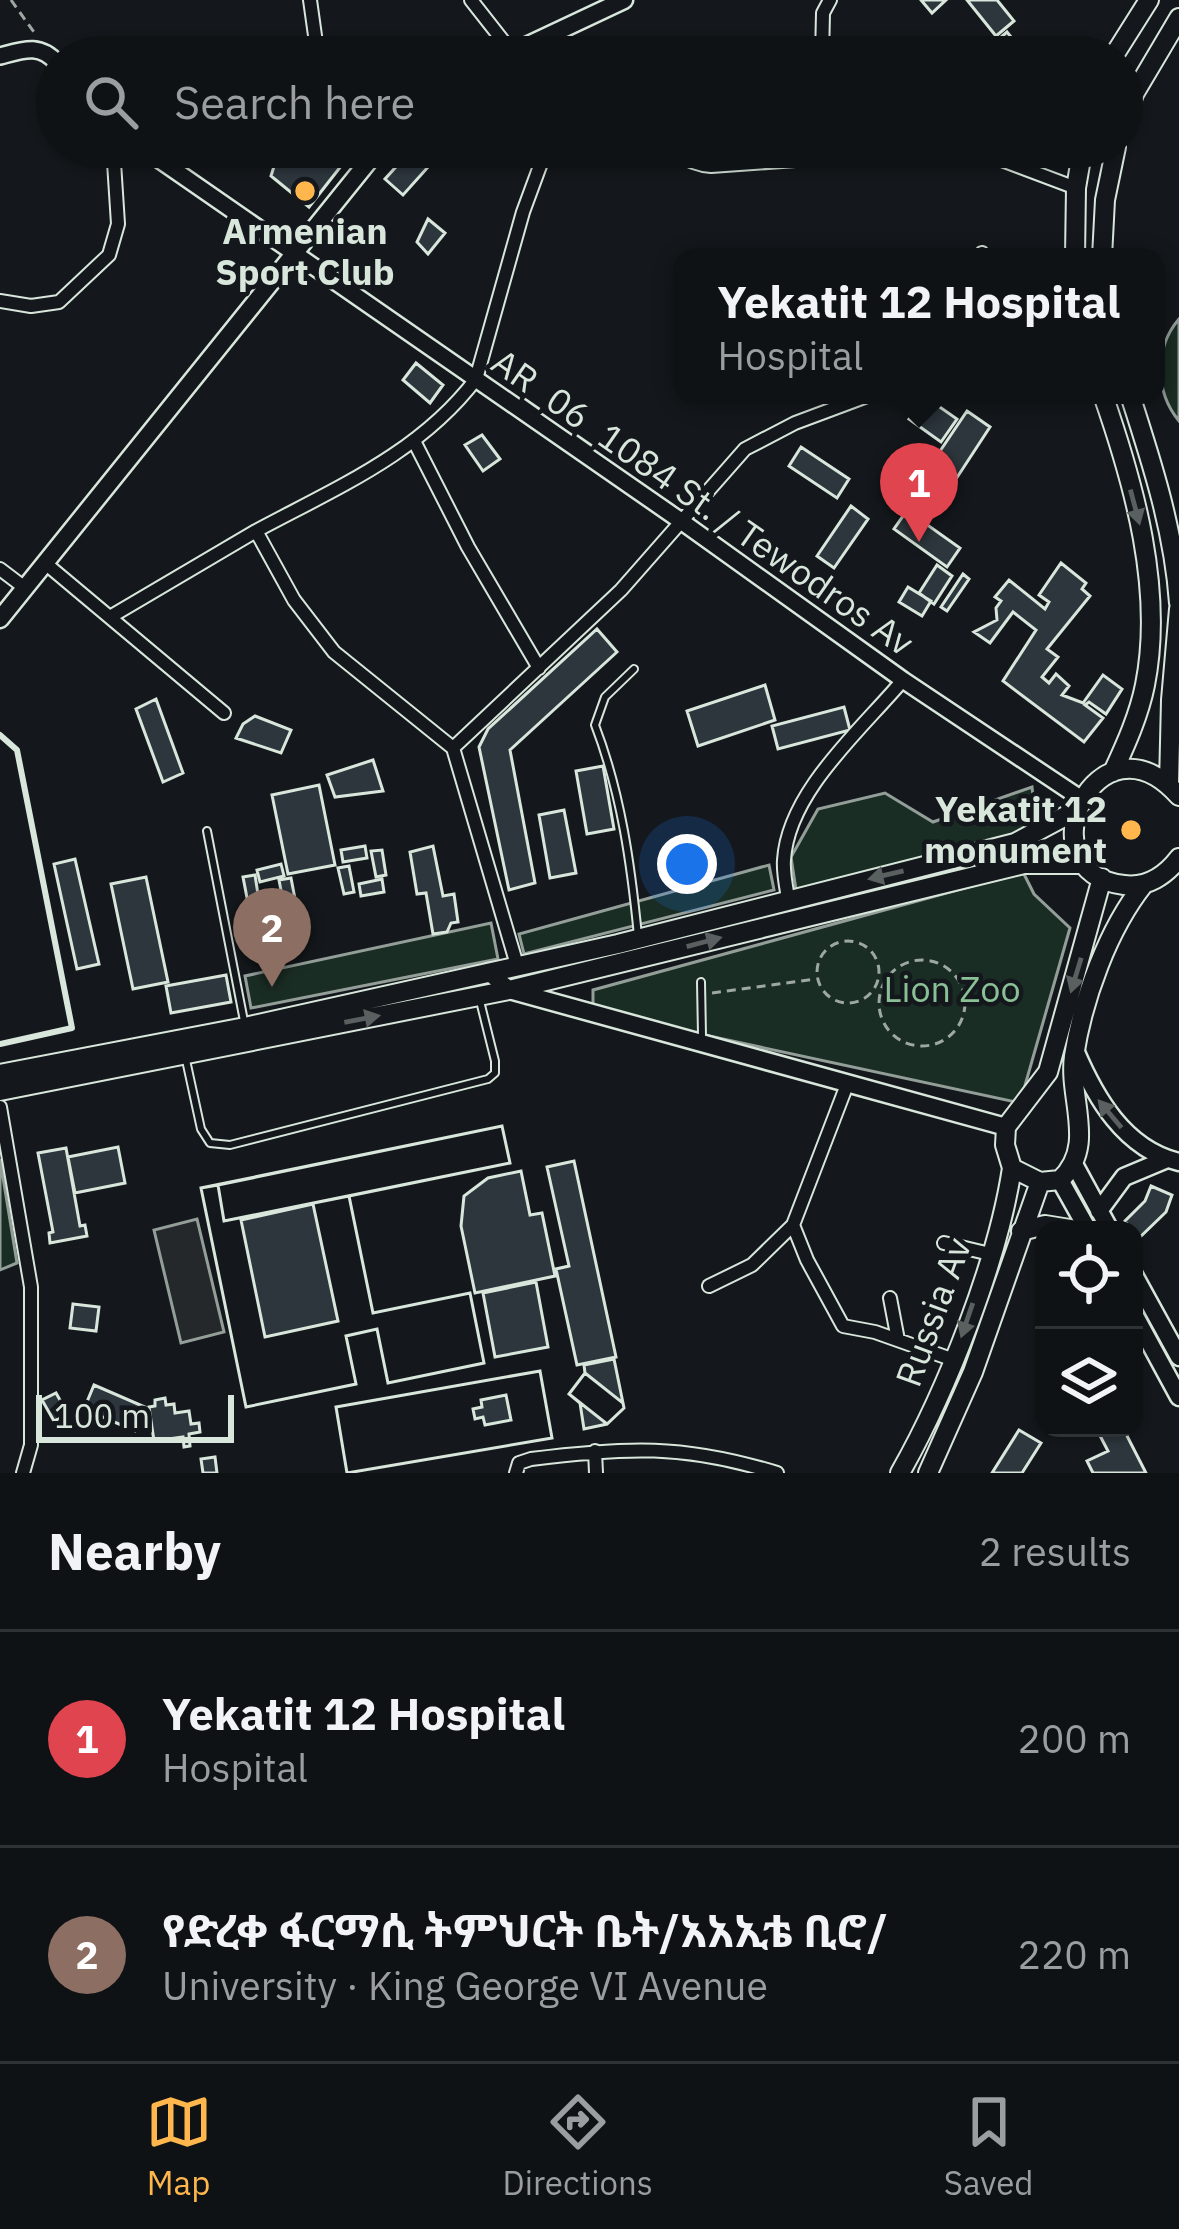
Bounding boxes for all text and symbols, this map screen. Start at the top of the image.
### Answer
search box [36,36,1143,168]
icon: search [78,69,144,135]
text: Search here [174,73,415,131]
marker: Armenian Sport Club [292,178,318,204]
place label: Armenian Sport Club [215,207,395,295]
popup [673,248,1165,404]
text: Yekatit 12 Hospital [717,272,1121,330]
text: Hospital [717,330,863,381]
street label: AR_06_1084 St. / Tewodros Av [484,340,922,664]
pin: 1 [880,443,958,542]
one-way arrow [1126,489,1145,526]
place label: Yekatit 12 monument [924,785,1107,873]
marker: Yekatit 12 monument [1118,817,1144,843]
your location [657,834,717,894]
one-way arrow [868,866,905,885]
pin: 2 [233,888,311,987]
one-way arrow [686,931,723,950]
one-way arrow [1066,958,1084,994]
park label: Lion Zoo [883,965,1021,1012]
one-way arrow [344,1009,381,1028]
one-way arrow [1097,1099,1123,1129]
map controls [1035,1221,1143,1437]
button: locate [1035,1221,1143,1329]
street label: Russia Av [884,1231,981,1393]
one-way arrow [957,1302,976,1339]
button: layers [1035,1329,1143,1437]
scale bar [36,1389,234,1442]
text: 100 m [54,1394,150,1437]
text: Nearby [48,1518,221,1584]
text: 2 results [979,1526,1131,1577]
text: Yekatit 12 Hospital [162,1684,565,1742]
text: 1 [75,1713,99,1764]
text: 200 m [1018,1713,1131,1764]
text: Hospital [162,1742,308,1793]
text: የድረቀ ፋርማሲ ትምህርት ቤት/አአኢቴ ቢሮ/ [162,1901,888,1959]
text: 2 [75,1929,99,1980]
text: 220 m [1018,1929,1131,1980]
text: University · King George VI Avenue [162,1960,768,2011]
tab: Map [146,2089,212,2204]
tab: Directions [503,2089,653,2204]
tab: Saved [944,2089,1033,2204]

